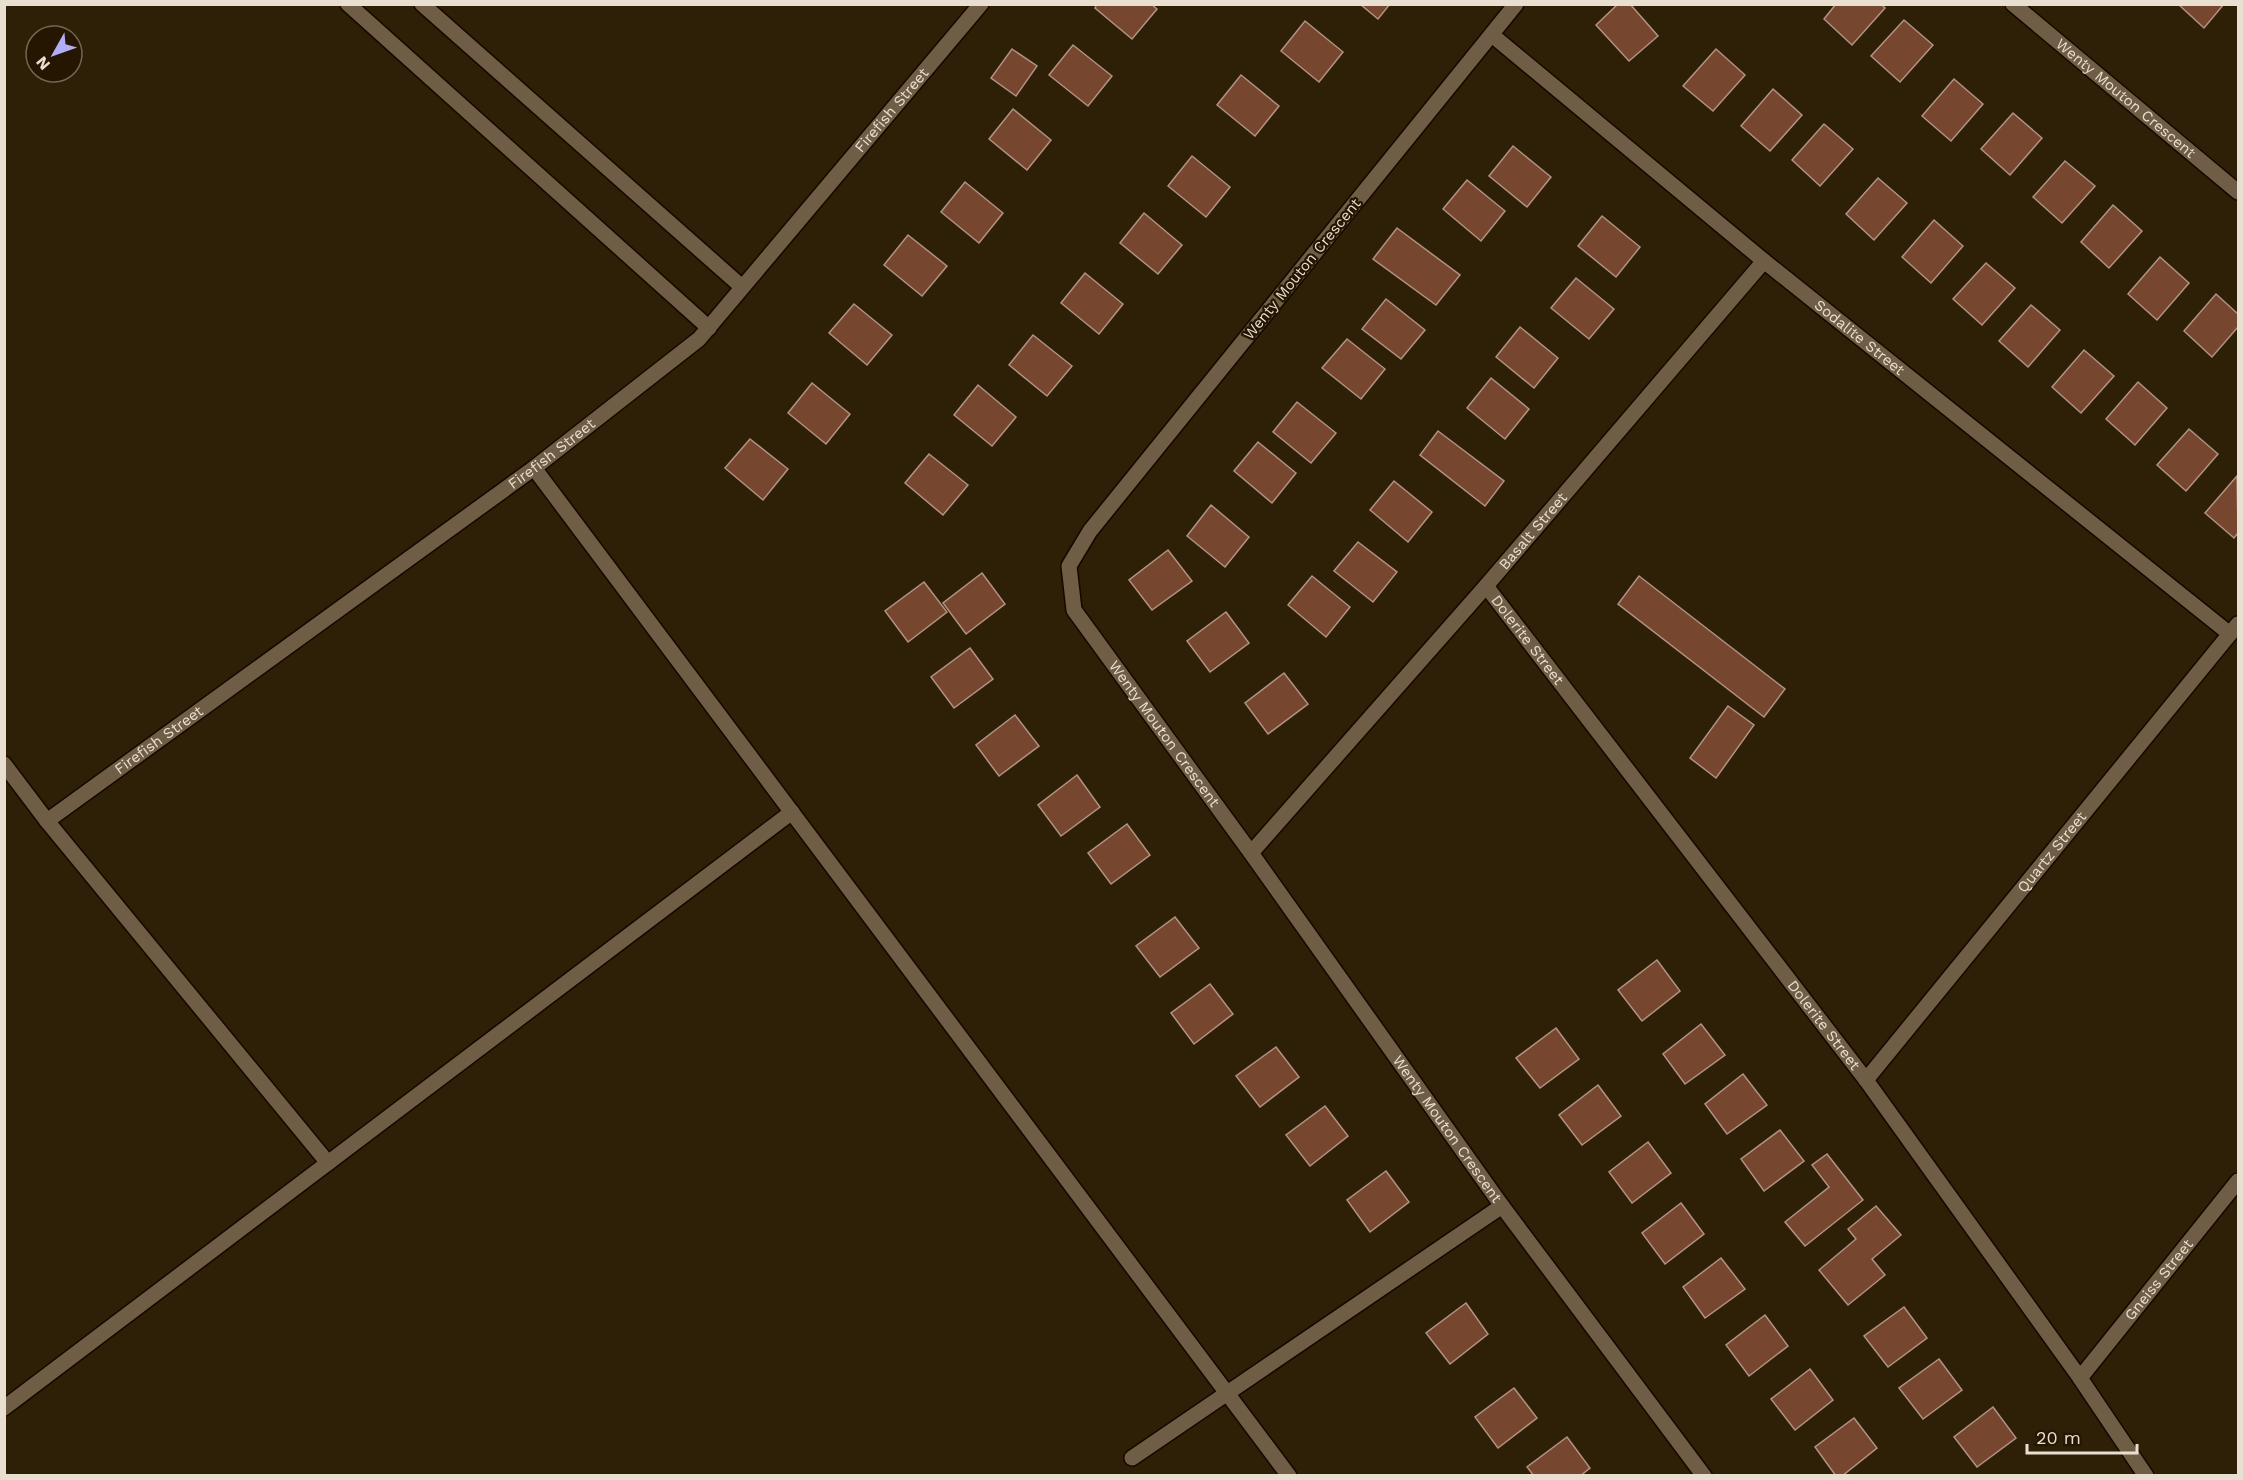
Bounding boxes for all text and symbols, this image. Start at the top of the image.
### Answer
north arrow [24,24,84,84]
street label: Wenty Mouton Crescent [2052,35,2200,162]
text: N [32,53,54,74]
street label: Firefish Street [851,64,933,156]
street label: Wenty Mouton Crescent [1240,194,1365,343]
street label: Sodalite Street [1811,296,1909,379]
street label: Firefish Street [504,414,599,493]
street label: Basalt Street [1495,488,1571,573]
street label: Dolerite Street [1487,591,1568,689]
street label: Wenty Mouton Crescent [1105,657,1224,811]
street label: Firefish Street [111,701,207,778]
street label: Quartz Street [2013,807,2091,896]
street label: Dolerite Street [1784,977,1864,1074]
street label: Wenty Mouton Crescent [1389,1052,1506,1207]
street label: Gneiss Street [2121,1235,2197,1324]
scale bar [2027,1417,2136,1455]
text: 20 m [2036,1427,2081,1448]

